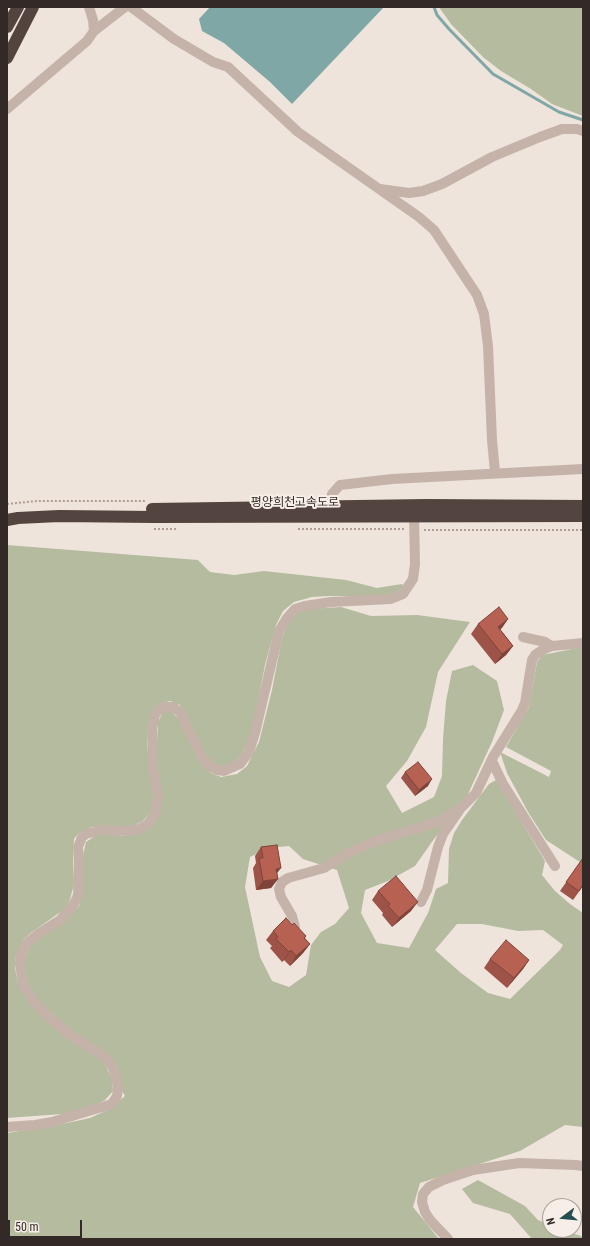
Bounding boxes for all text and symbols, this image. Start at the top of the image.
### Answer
street label: 평양희천고속도로 [251,496,339,510]
north arrow [542,1198,582,1238]
scale bar [10,1212,84,1238]
text: N [544,1216,558,1226]
text: 50 m [15,1220,39,1234]

